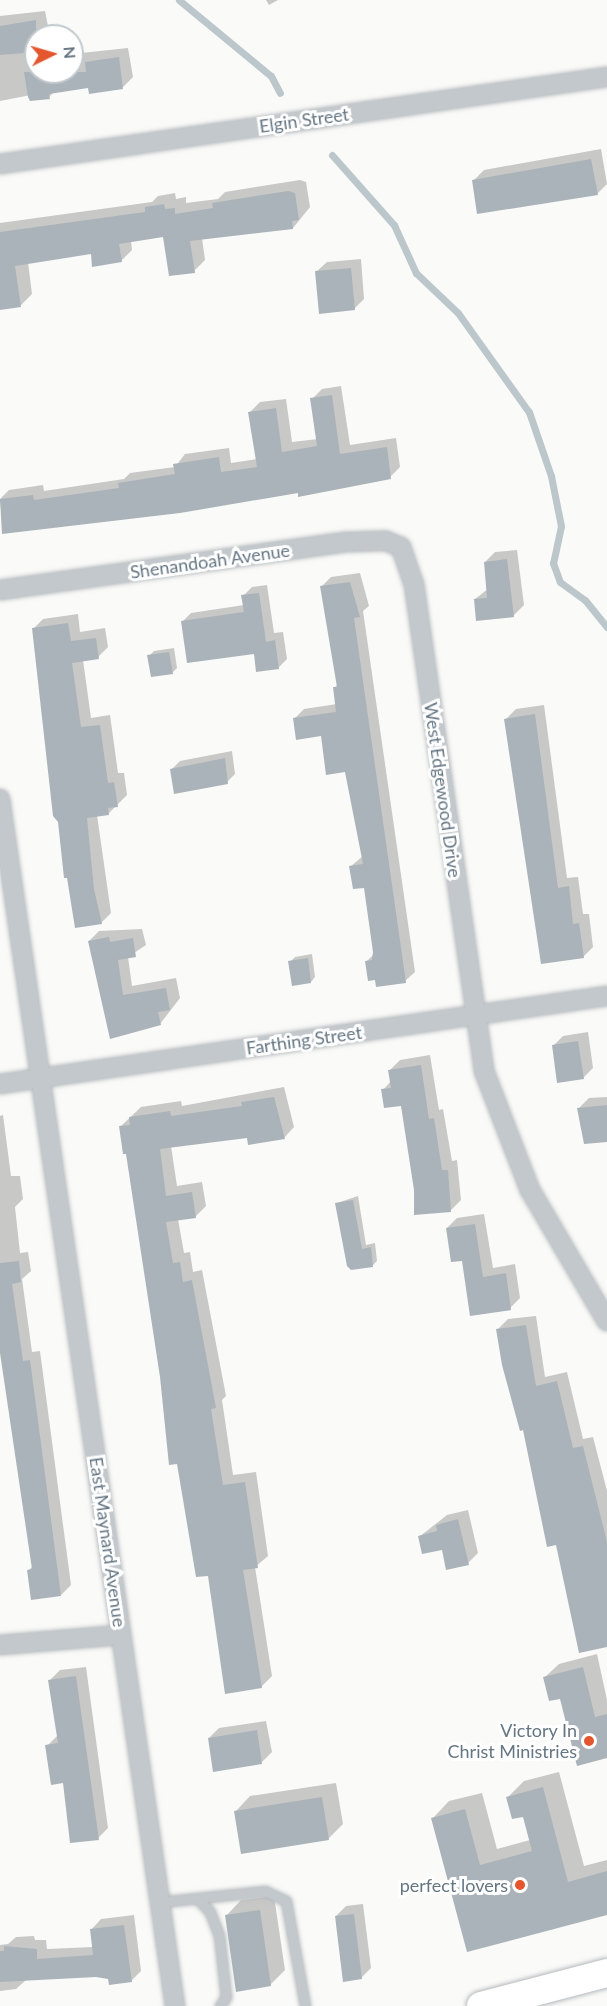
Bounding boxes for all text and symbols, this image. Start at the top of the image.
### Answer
north arrow [24,24,84,84]
text: N [60,46,80,60]
street label: Elgin Street [258,103,350,137]
street label: Shenandoah Avenue [128,539,292,583]
street label: West Edgewood Drive [420,701,466,879]
street label: Farthing Street [245,1021,363,1059]
street label: East Maynard Avenue [85,1455,131,1629]
place label: Victory In Christ Ministries [448,1720,577,1762]
marker: Victory In Christ Ministries [582,1734,596,1748]
place label: perfect lovers [400,1874,508,1896]
marker: perfect lovers [513,1878,527,1892]

